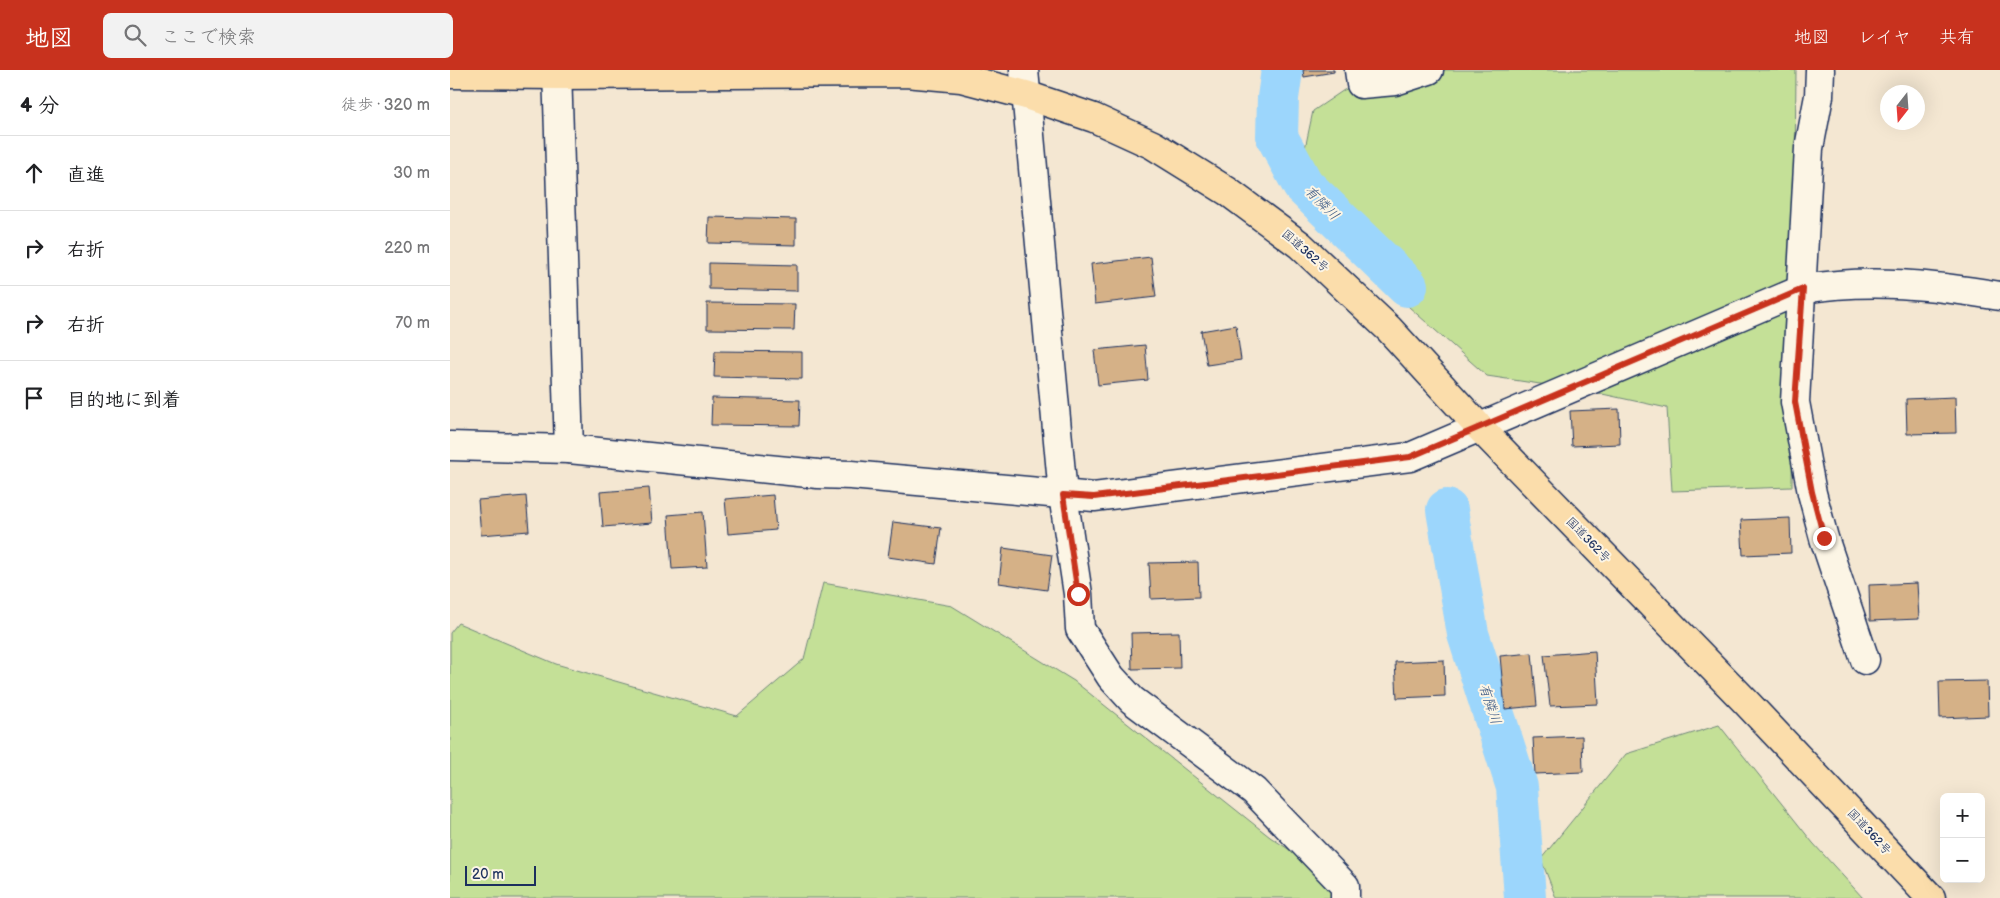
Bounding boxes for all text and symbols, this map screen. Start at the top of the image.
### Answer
search box [103,13,453,58]
icon: search [121,21,149,49]
text: 地図 [25,24,73,53]
text: ここで検索 [161,26,256,49]
text: 地図 [1794,27,1830,48]
text: レイヤ [1858,27,1911,48]
text: 共有 [1939,27,1975,48]
north arrow [1880,85,1925,130]
text: 4 分 [20,93,59,118]
text: 徒歩 · 320 m [341,96,430,115]
icon: ahead [20,159,48,187]
text: 直進 [67,164,105,187]
text: 30 m [393,164,430,183]
water label: 有隣川 [1301,182,1343,224]
street label: 国道362号 [1278,226,1332,276]
icon: right [20,234,48,262]
text: 右折 [67,239,105,262]
text: 220 m [384,239,430,258]
icon: right [20,309,48,337]
text: 右折 [67,314,105,337]
text: 70 m [395,314,430,333]
icon: arrive [20,384,48,412]
text: 目的地に到着 [67,389,181,412]
street label: 国道362号 [1563,514,1613,566]
route end [1813,527,1836,550]
route start [1067,583,1090,606]
water label: 有隣川 [1475,681,1505,727]
map controls [1940,793,1985,883]
button: + [1940,793,1985,838]
street label: 国道362号 [1844,806,1894,858]
button: − [1940,838,1985,883]
scale bar [465,863,536,886]
text: 20 m [472,866,504,883]

